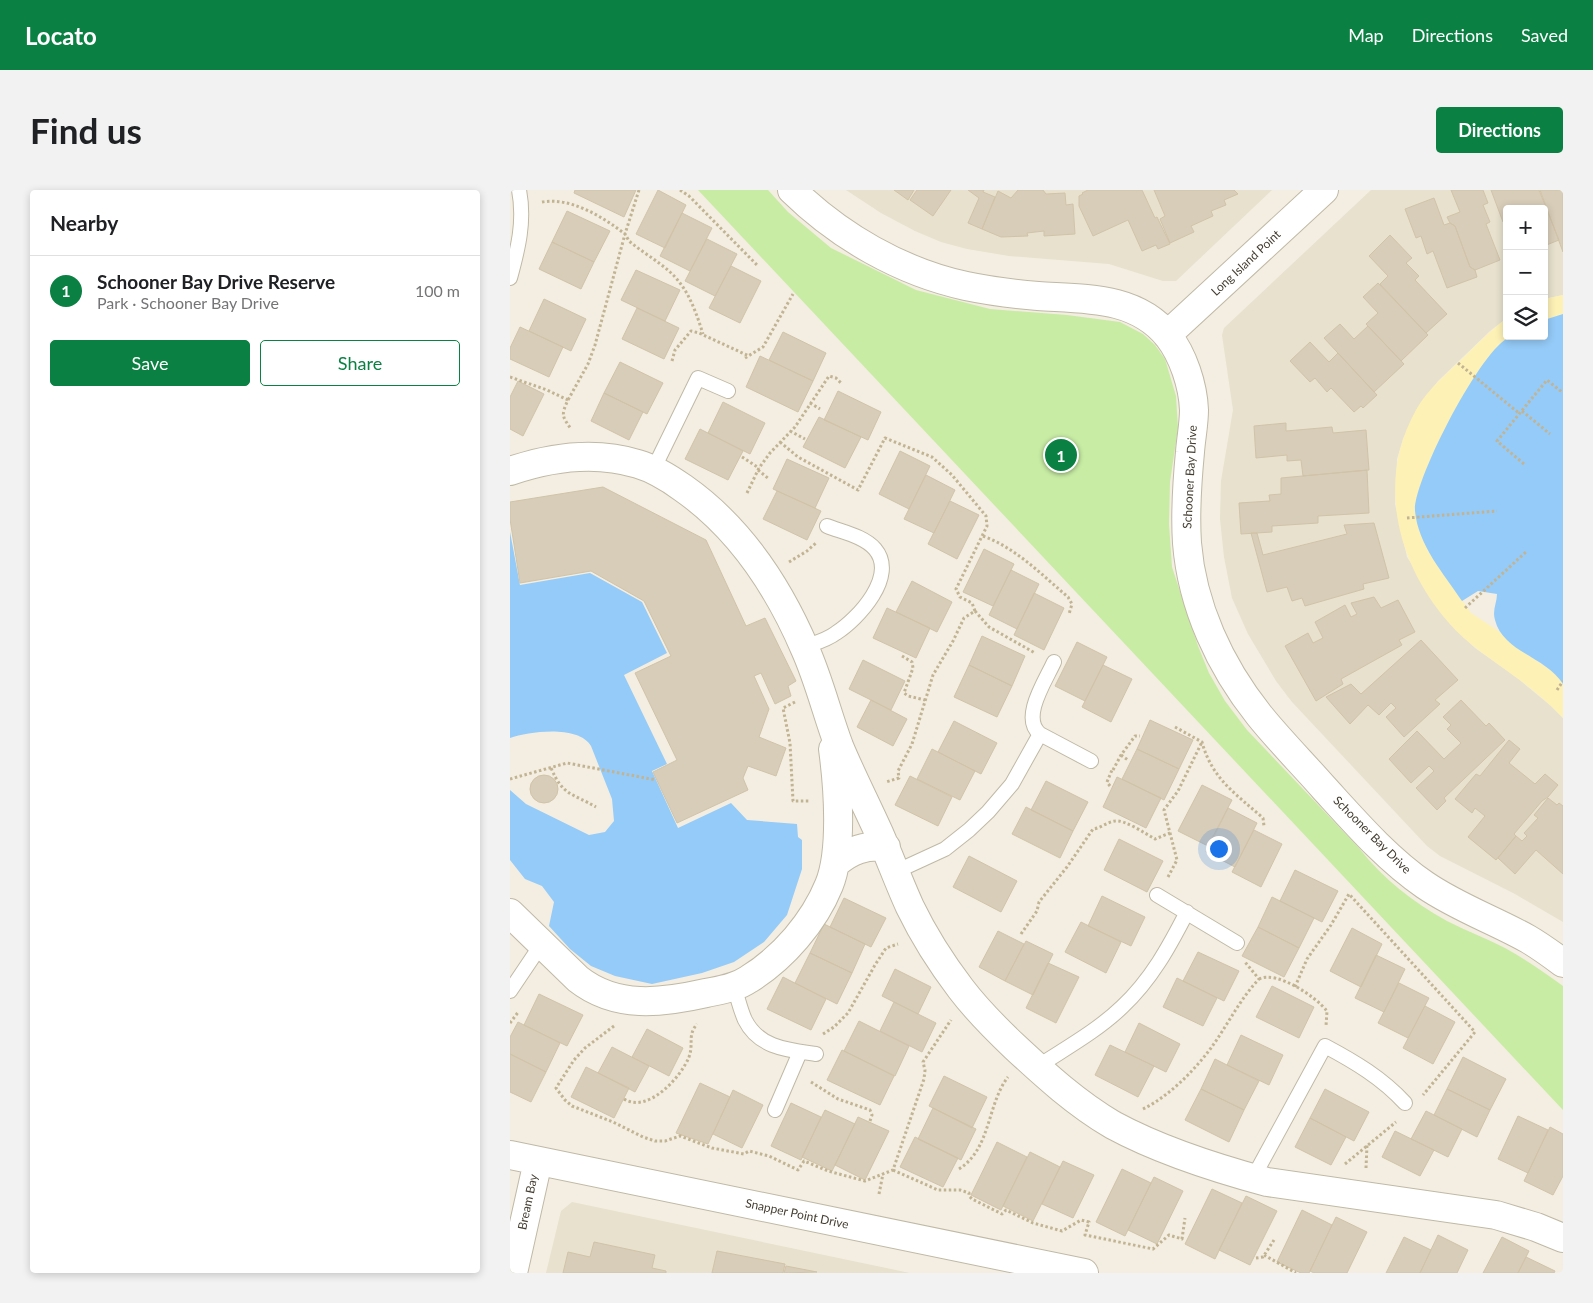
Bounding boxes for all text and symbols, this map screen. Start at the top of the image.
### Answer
text: Locato [25,21,97,50]
text: Map [1348,24,1384,46]
text: Directions [1412,24,1493,46]
text: Saved [1521,24,1568,46]
button: Directions [1436,107,1563,153]
text: Find us [30,109,142,151]
map controls [1503,205,1548,340]
button: + [1503,205,1548,250]
text: Nearby [50,210,118,235]
street label: Long Island Point [1208,226,1284,299]
button: − [1503,250,1548,295]
text: Schooner Bay Drive Reserve [97,270,335,293]
text: 1 [61,281,71,300]
text: 100 m [415,281,460,300]
text: Park · Schooner Bay Drive [97,293,279,312]
button: layers [1503,295,1548,340]
button: Save [50,340,250,386]
button: Share [260,340,460,386]
street label: Schooner Bay Drive [1179,425,1200,529]
pin: 1 [1045,436,1077,474]
street label: Schooner Bay Drive [1330,793,1414,877]
your location [1206,836,1232,862]
street label: Bream Bay [514,1172,541,1231]
street label: Snapper Point Drive [744,1195,850,1232]

